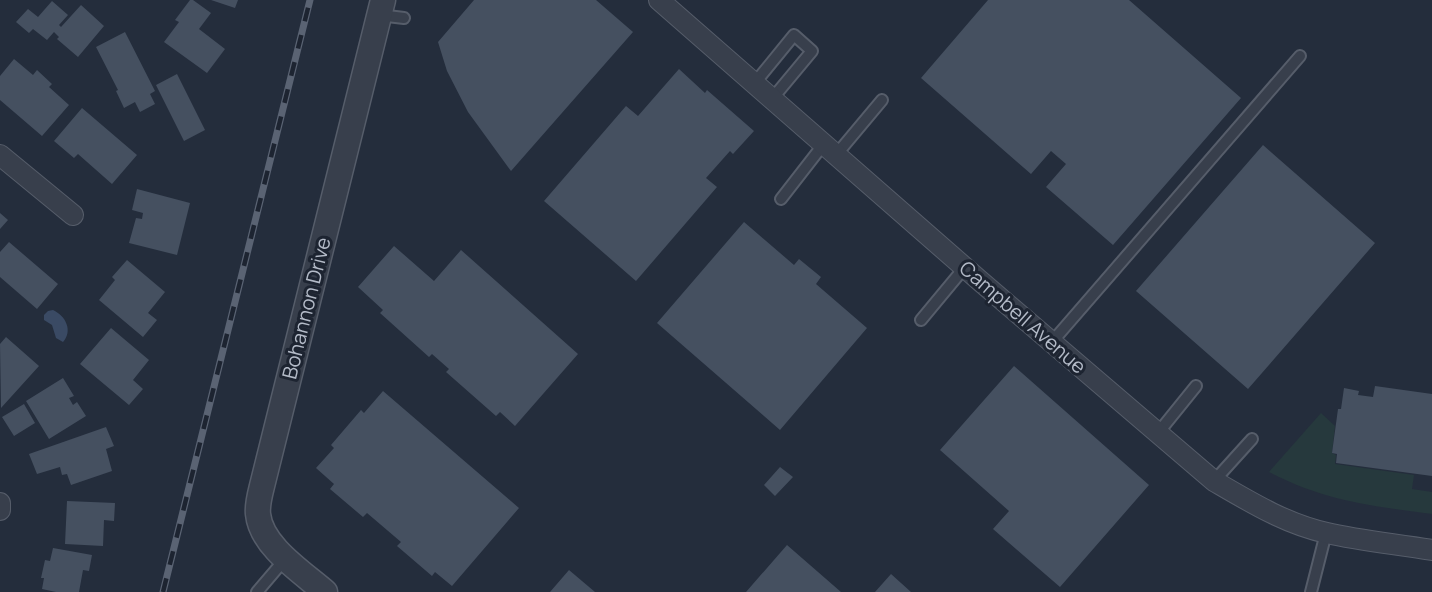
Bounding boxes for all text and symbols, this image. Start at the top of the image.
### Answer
street label: Bohannon Drive [275,234,337,382]
street label: Campbell Avenue [954,254,1092,380]

